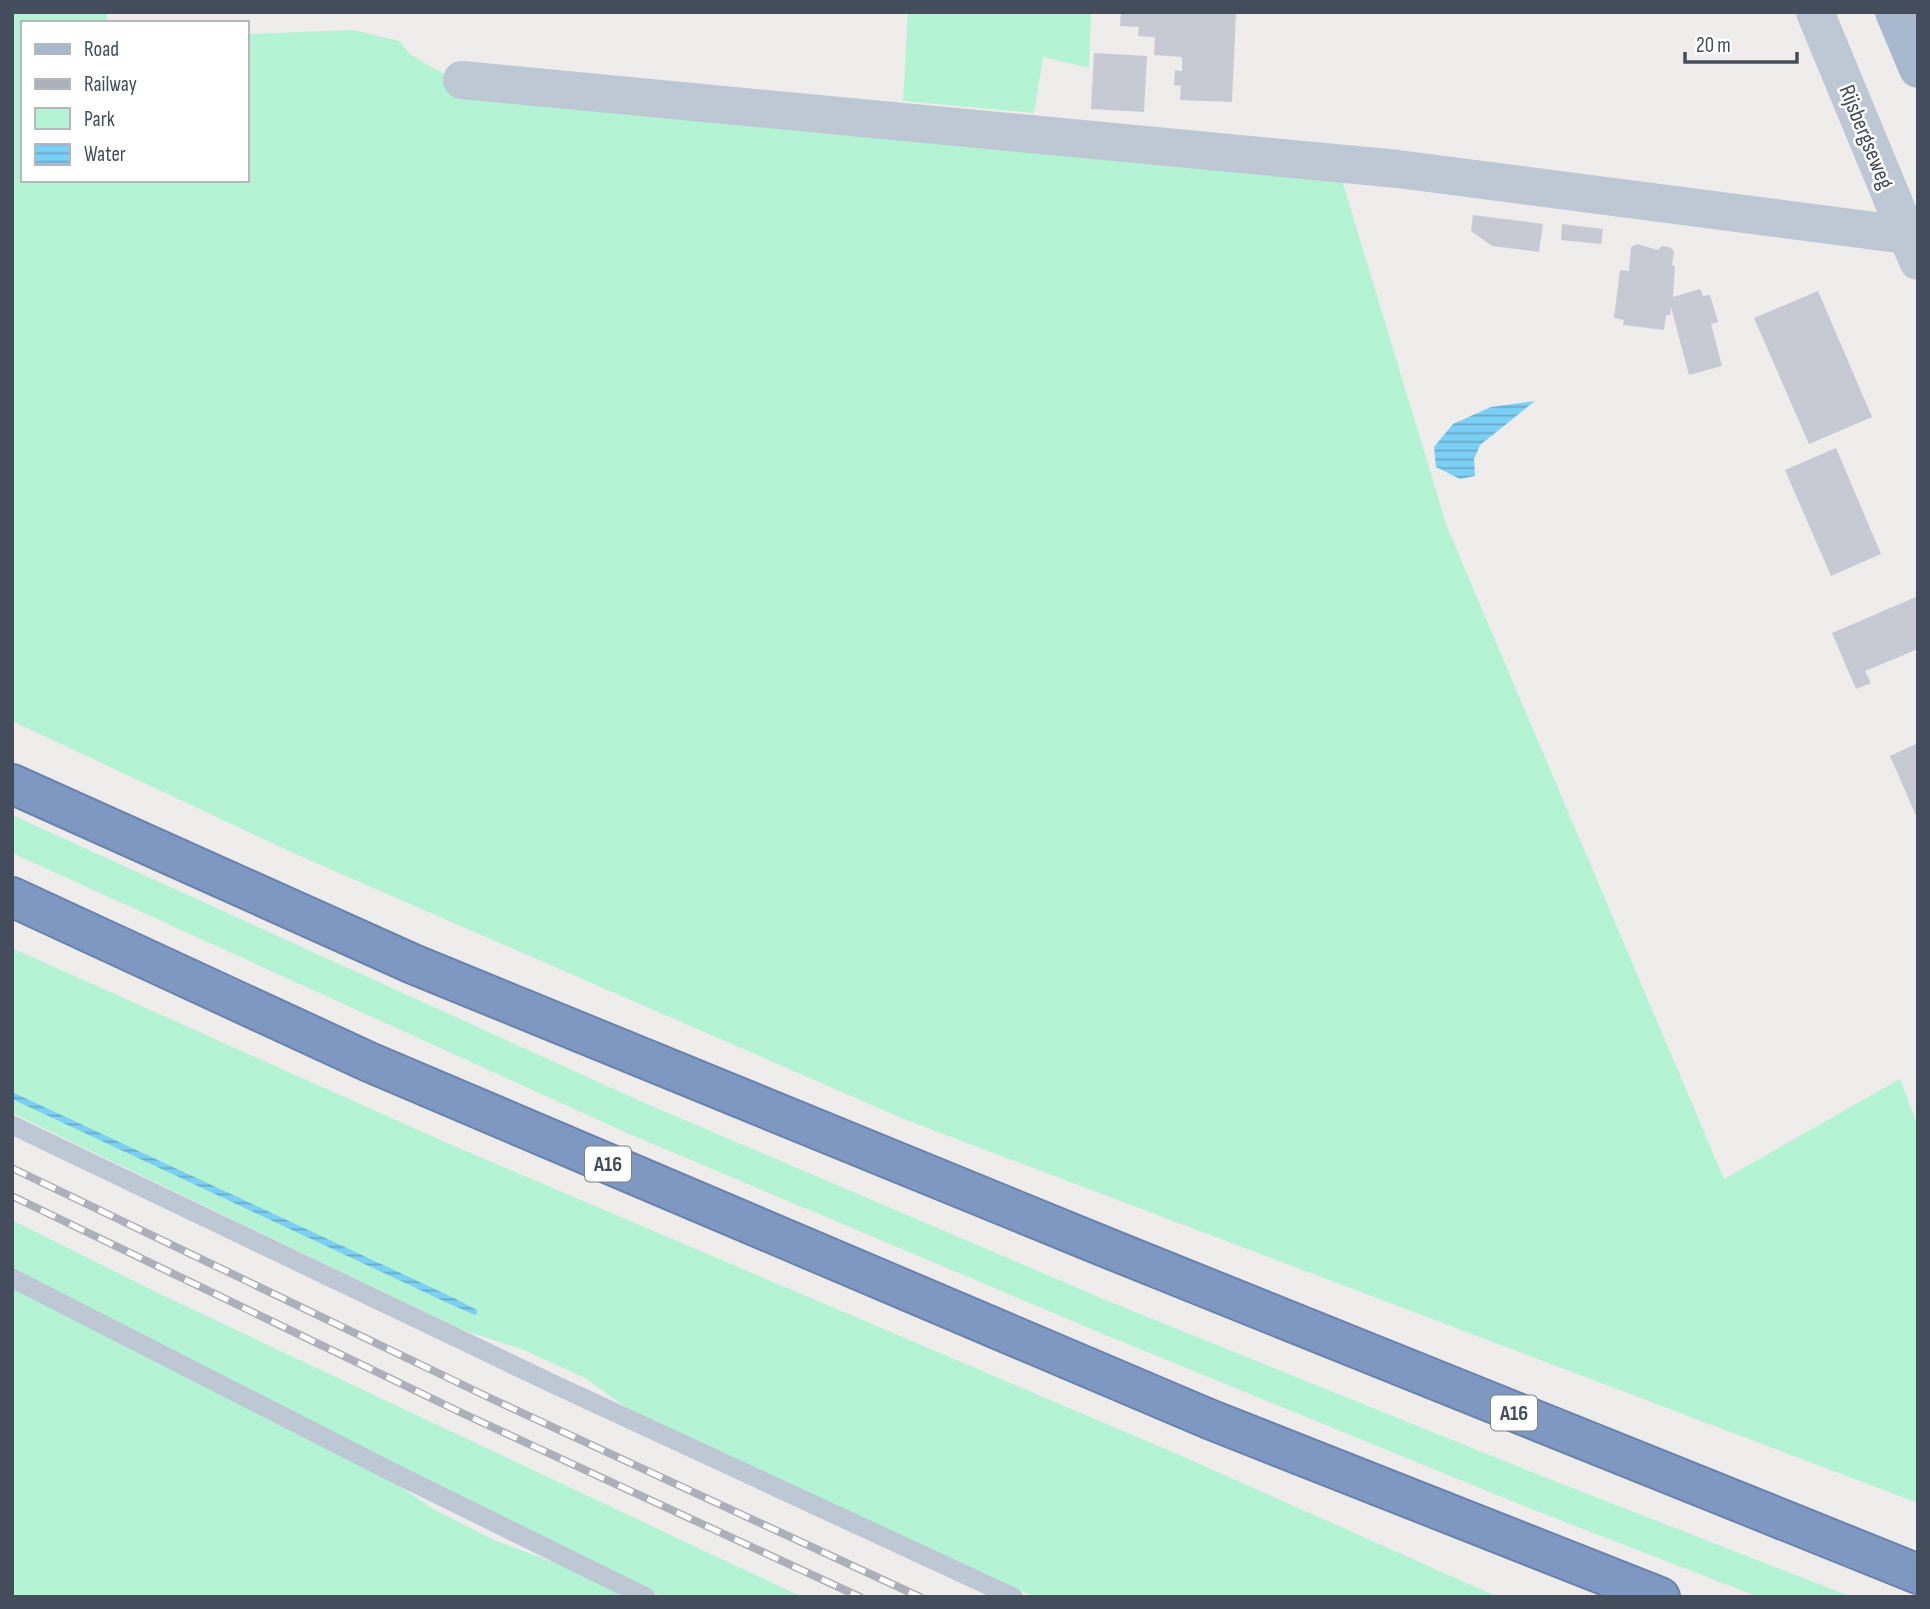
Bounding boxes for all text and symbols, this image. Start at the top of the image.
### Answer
legend [21,21,248,182]
scale bar [1685,21,1797,65]
text: 20 m [1696,33,1731,58]
text: Road [84,37,119,62]
text: Railway [84,72,137,97]
street label: Rijsbergseweg [1832,81,1900,193]
text: Park [84,107,115,132]
text: Water [84,142,126,167]
road number: A16 [585,1146,631,1182]
road number: A16 [1491,1396,1537,1430]

